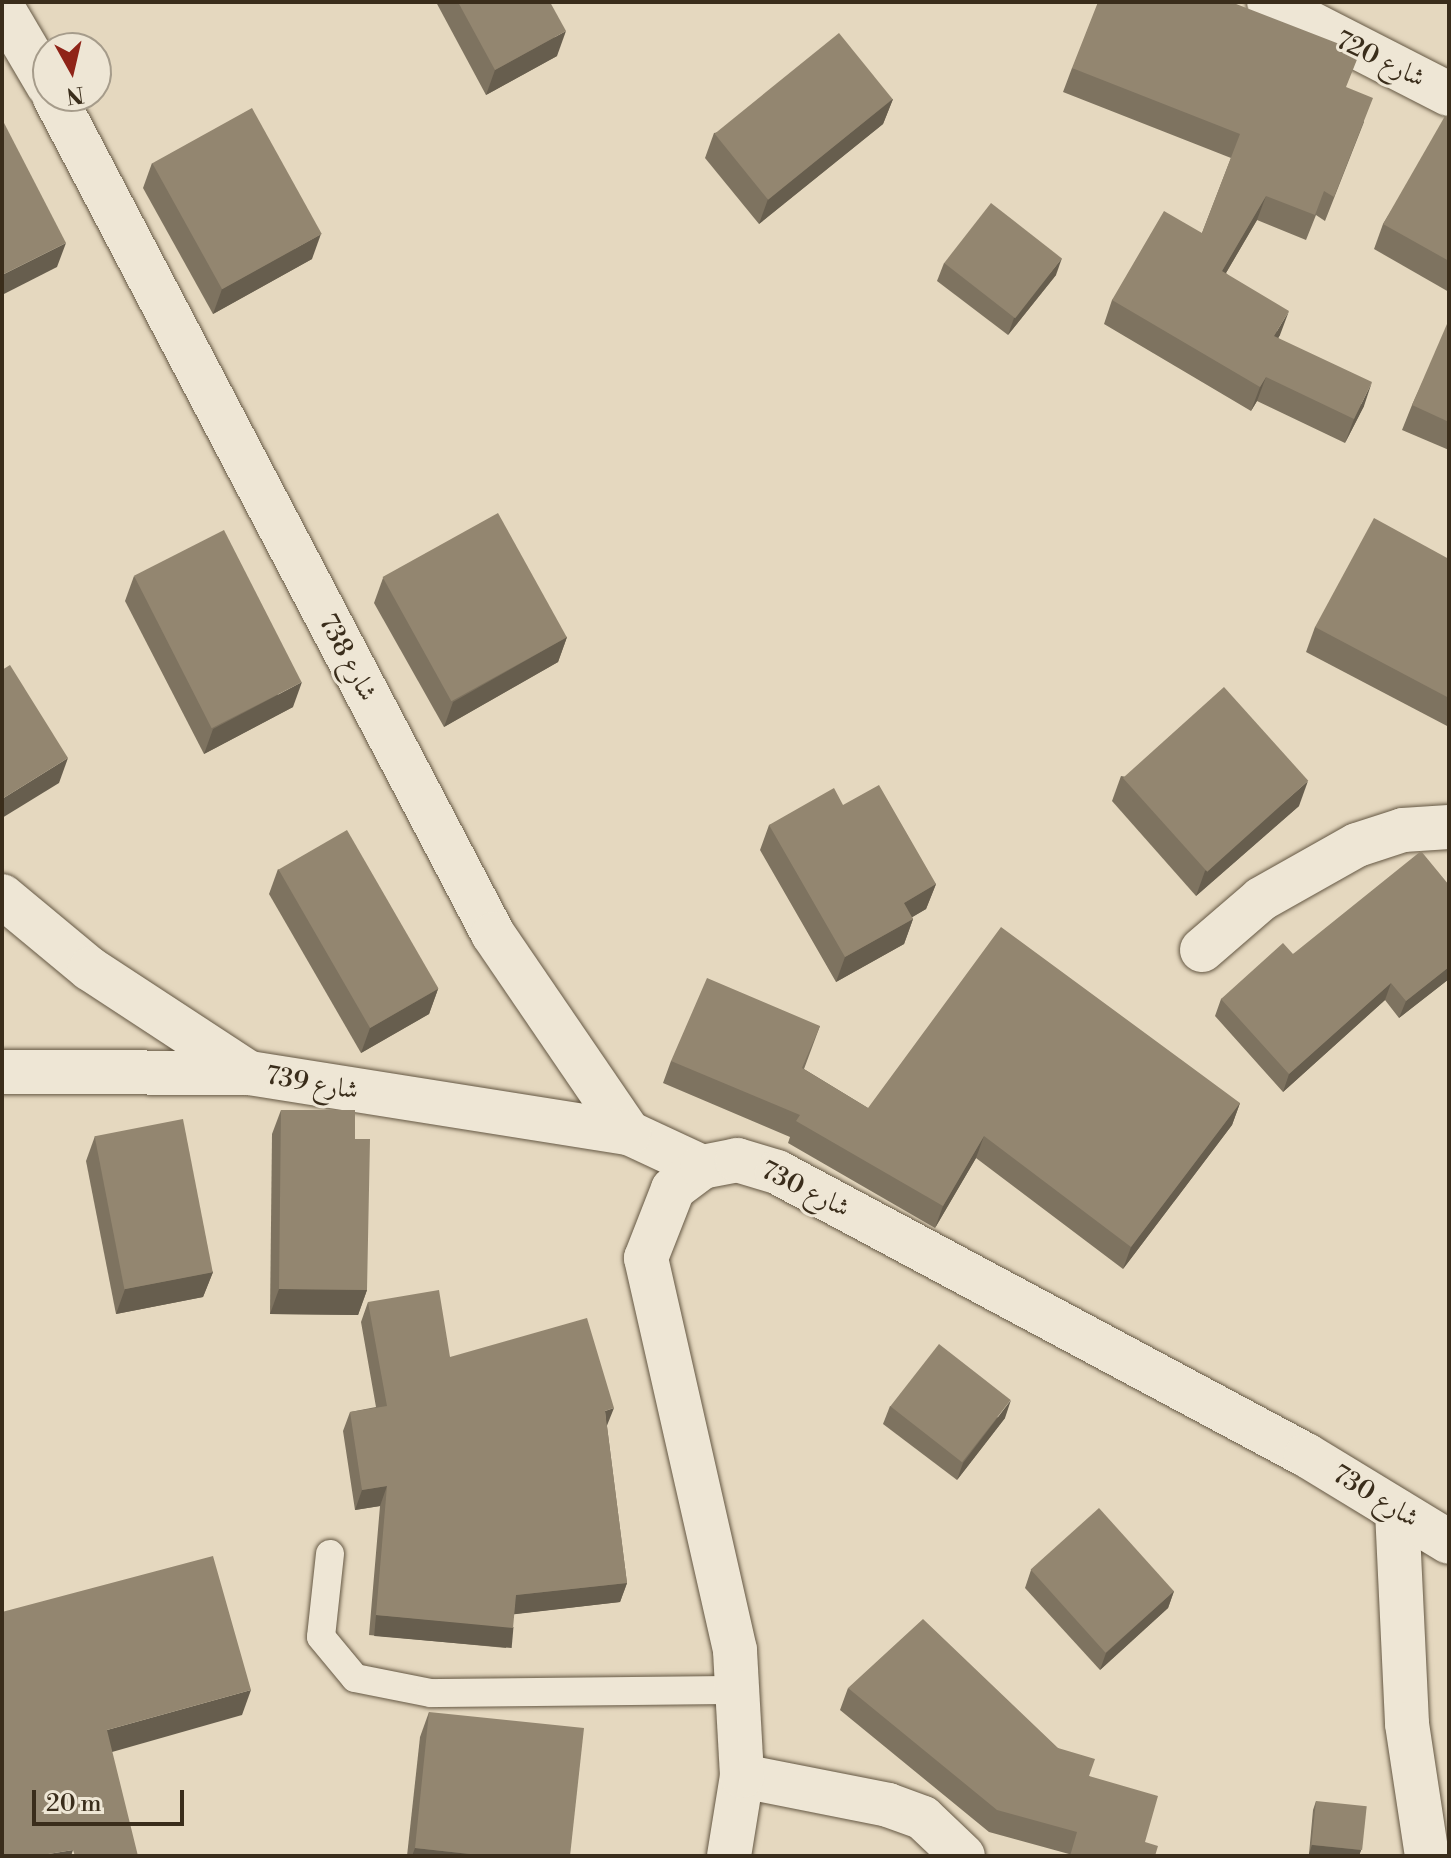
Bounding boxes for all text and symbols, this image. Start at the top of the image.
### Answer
street label: شارع 720 [1330,25,1430,95]
north arrow [32,32,112,112]
text: N [65,80,86,109]
street label: شارع 738 [311,609,383,707]
street label: شارع 739 [263,1061,361,1107]
street label: شارع 730 [755,1155,855,1225]
street label: شارع 730 [1326,1459,1424,1535]
scale bar [36,1774,188,1824]
text: 20 m [46,1789,102,1819]

